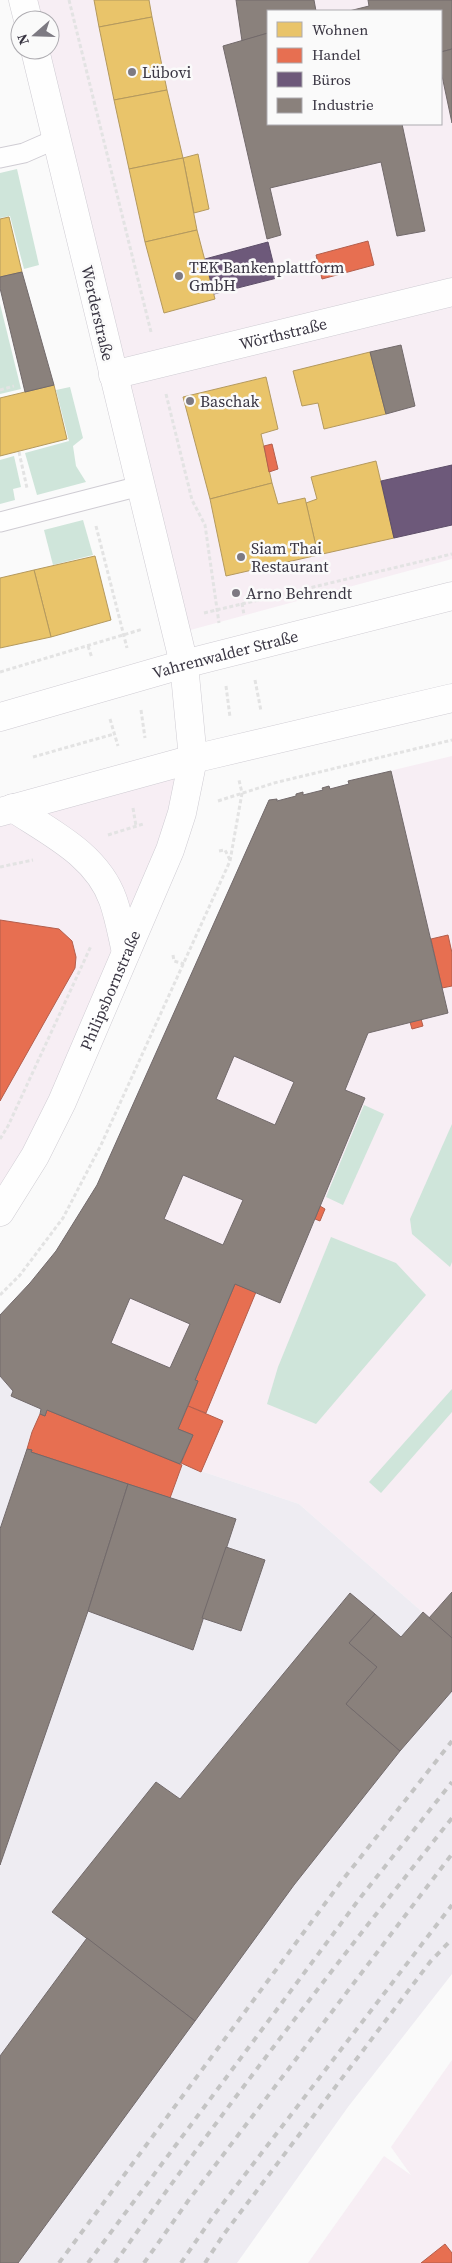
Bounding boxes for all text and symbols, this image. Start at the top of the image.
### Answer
north arrow [10,10,60,60]
legend [267,10,442,125]
text: Wohnen [312,19,368,40]
text: N [12,31,34,48]
text: Handel [312,44,361,65]
place label: Lübovi [142,61,192,83]
marker: Lübovi [126,66,138,78]
text: Büros [312,69,351,90]
text: Industrie [312,94,374,115]
place label: TEK Bankenplattform GmbH [189,256,344,296]
street label: Werderstraße [76,263,120,363]
marker: TEK Bankenplattform GmbH [173,270,185,282]
street label: Wörthstraße [237,312,329,355]
place label: Baschak [200,390,260,412]
marker: Baschak [184,395,196,407]
place label: Siam Thai Restaurant [251,537,329,577]
marker: Siam Thai Restaurant [235,551,247,563]
place label: Arno Behrendt [246,582,353,604]
marker: Arno Behrendt [230,587,242,599]
street label: Vahrenwalder Straße [150,624,300,684]
street label: Philipsbornstraße [74,927,145,1054]

